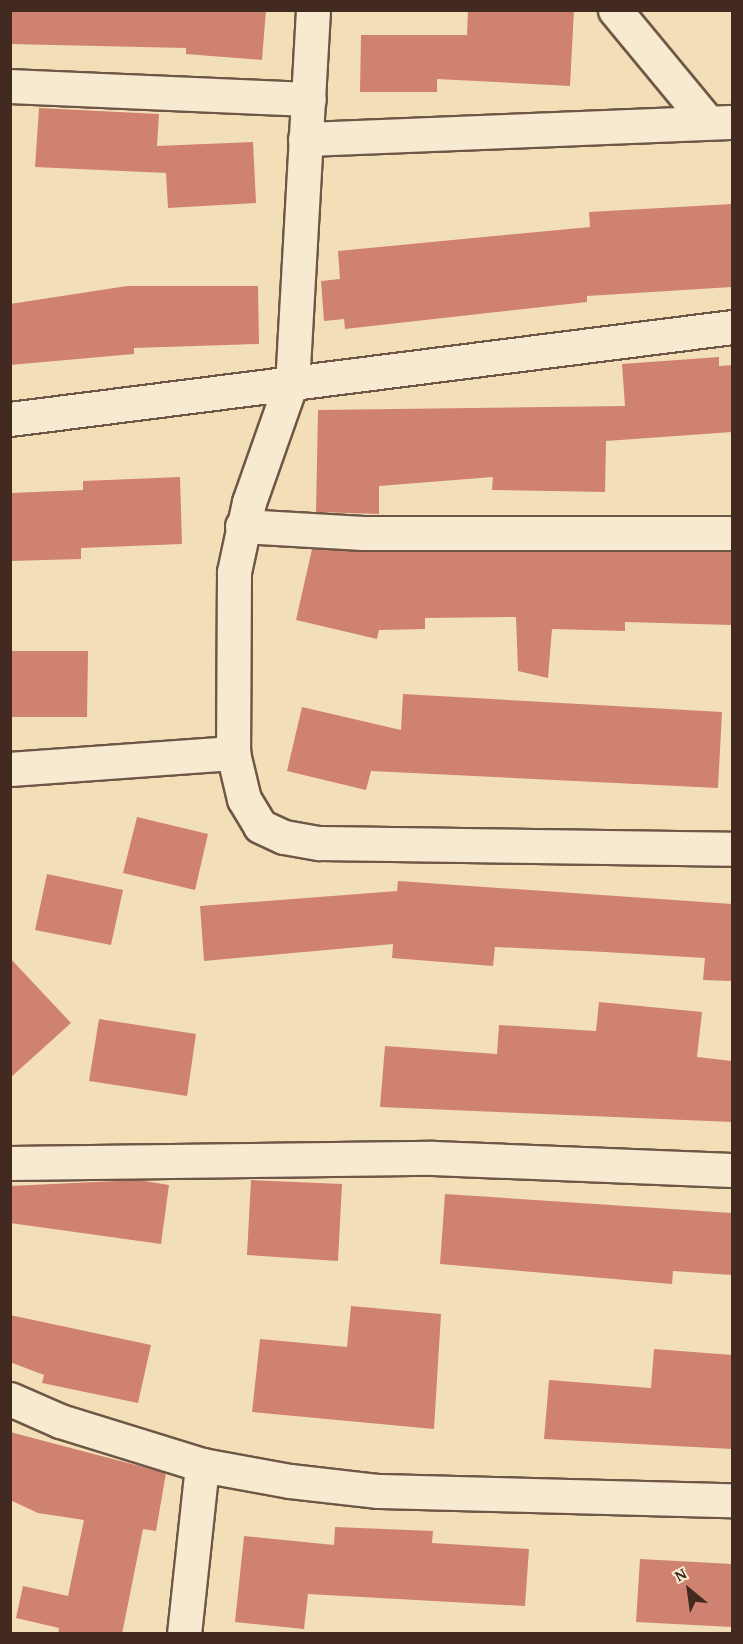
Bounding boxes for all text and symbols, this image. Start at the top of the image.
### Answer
north arrow [659,1560,719,1620]
text: N [670,1561,691,1587]

